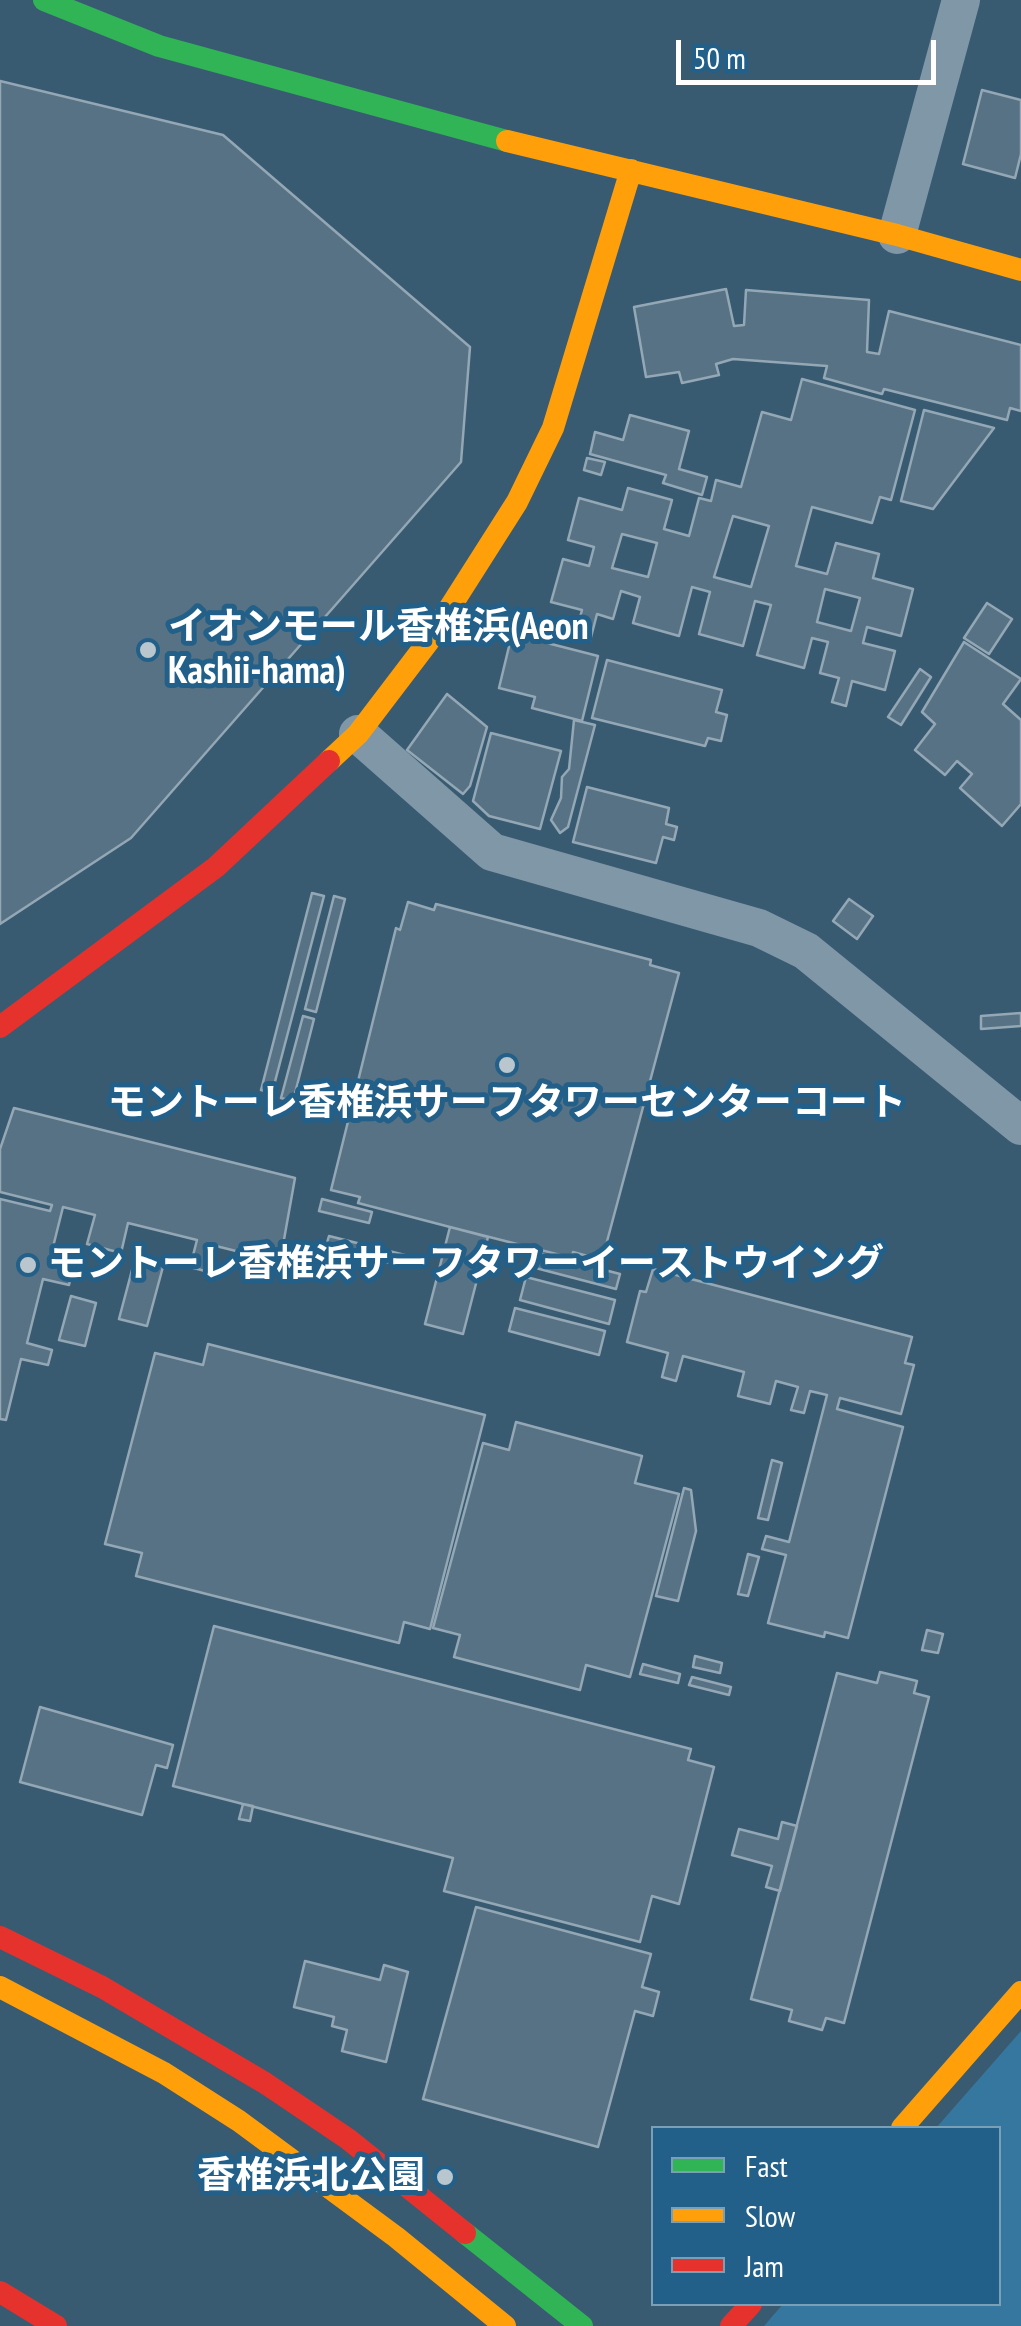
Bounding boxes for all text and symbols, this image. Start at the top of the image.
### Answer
scale bar [681,20,941,82]
text: 50 m [693,38,746,77]
place label: イオンモール香椎浜(Aeon Kashii-hama) [168,605,589,694]
marker: イオンモール香椎浜(Aeon Kashii-hama) [137,639,159,661]
marker: モントーレ香椎浜サーフタワーセンターコート [496,1054,518,1076]
place label: モントーレ香椎浜サーフタワーセンターコート [108,1081,906,1127]
place label: モントーレ香椎浜サーフタワーイーストウイング [48,1242,884,1288]
marker: モントーレ香椎浜サーフタワーイーストウイング [17,1254,39,1276]
legend [651,2126,1001,2306]
text: Fast [745,2146,788,2185]
place label: 香椎浜北公園 [197,2154,425,2200]
marker: 香椎浜北公園 [434,2166,456,2188]
text: Slow [745,2196,795,2235]
text: Jam [745,2246,784,2285]

